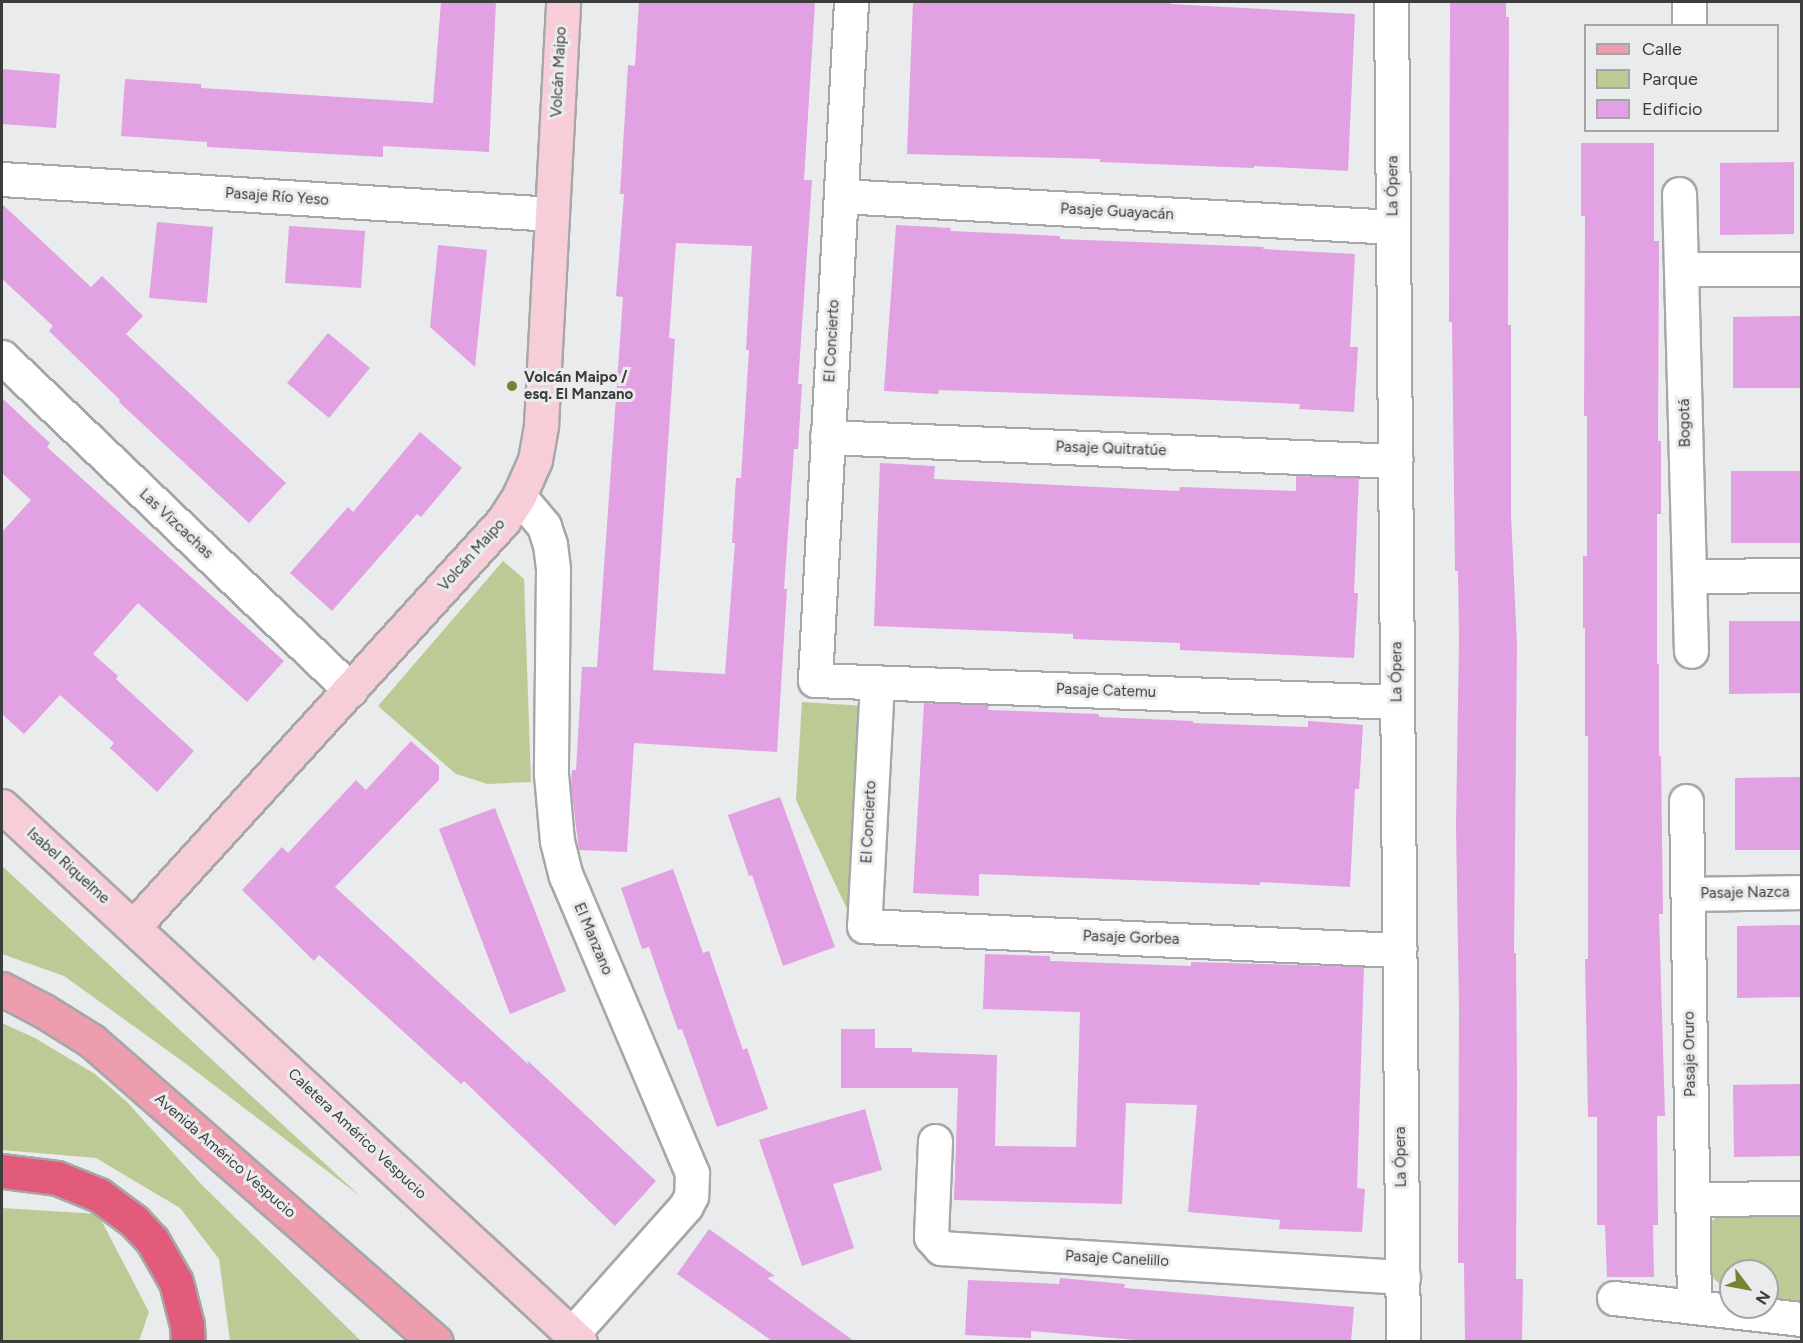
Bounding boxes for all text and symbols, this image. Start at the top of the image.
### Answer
legend [1584,24,1779,132]
street label: Volcán Maipo [548,26,570,118]
text: Calle [1642,38,1682,60]
text: Parque [1642,68,1698,90]
text: Edificio [1642,98,1703,120]
street label: La Ópera [1384,156,1402,216]
street label: Pasaje Río Yeso [224,184,330,210]
street label: Pasaje Guayacán [1060,200,1174,224]
street label: El Concierto [821,299,843,383]
place label: Volcán Maipo / esq. El Manzano [524,368,633,403]
marker: Volcán Maipo / esq. El Manzano [505,379,519,393]
street label: Bogotá [1676,399,1694,447]
street label: Pasaje Quitratúe [1055,438,1167,460]
street label: Las Vizcachas [135,485,217,563]
street label: Volcán Maipo [435,515,509,595]
street label: La Ópera [1388,642,1406,702]
street label: Pasaje Catemu [1056,680,1156,702]
street label: El Concierto [858,780,880,864]
street label: Isabel Riquelme [23,824,113,908]
street label: Pasaje Nazca [1700,883,1790,903]
street label: El Manzano [570,900,616,978]
street label: Pasaje Gorbea [1082,927,1180,949]
street label: Pasaje Oruro [1680,1011,1700,1097]
street label: Caletera Américo Vespucio [284,1065,430,1203]
street label: Avenida Américo Vespucio [151,1090,299,1222]
street label: La Ópera [1391,1127,1411,1187]
street label: Pasaje Canelillo [1065,1247,1169,1271]
north arrow [1719,1259,1779,1319]
text: N [1752,1287,1774,1308]

